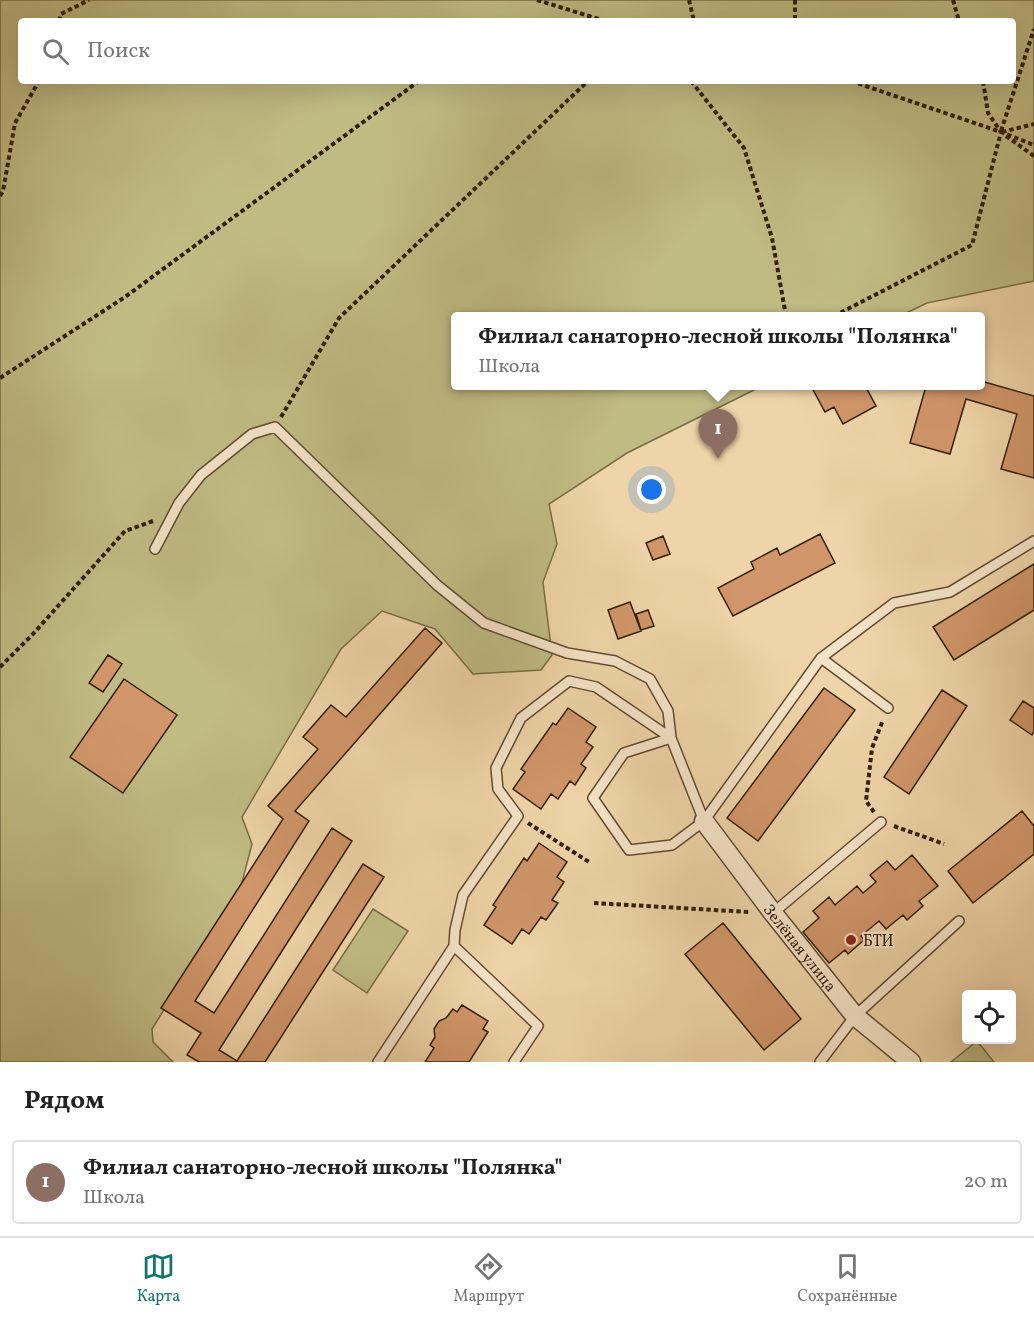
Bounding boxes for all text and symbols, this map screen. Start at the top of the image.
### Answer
search box [18,18,1016,84]
icon: search [39,35,72,68]
text: Поиск [87,36,150,67]
popup [451,312,985,390]
text: Филиал санаторно-лесной школы "Полянка" [478,322,958,353]
text: Школа [478,353,540,381]
pin: 1 [698,410,738,459]
your location [637,475,666,504]
street label: Зелёная улица [757,900,841,997]
place label: БТИ [863,931,893,953]
marker: БТИ [844,933,858,947]
map controls [962,990,1016,1044]
button: locate [962,990,1016,1044]
text: Рядом [24,1083,104,1119]
text: Филиал санаторно-лесной школы "Полянка" [83,1153,563,1184]
text: 1 [41,1168,50,1196]
text: 20 m [964,1168,1008,1196]
text: Школа [83,1184,145,1212]
tab: Карта [137,1250,180,1308]
tab: Маршрут [453,1250,524,1308]
tab: Сохранённые [797,1250,897,1308]

